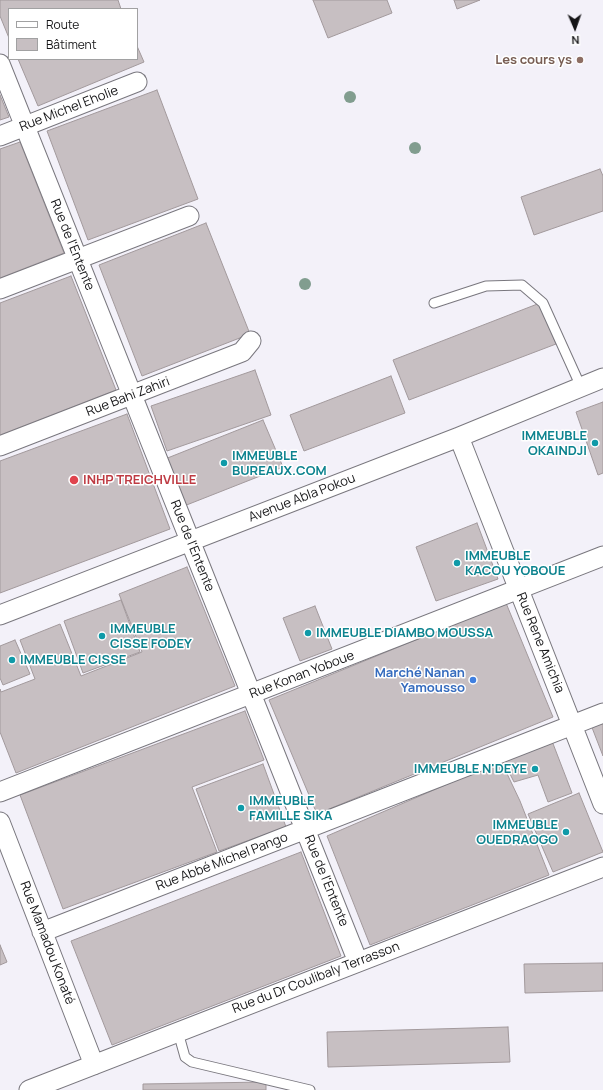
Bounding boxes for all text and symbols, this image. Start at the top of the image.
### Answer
legend [8,8,138,60]
north arrow [555,8,595,48]
text: Route [46,16,79,33]
text: N [571,33,580,48]
text: Bâtiment [46,36,97,53]
place label: Les cours ys [495,52,572,68]
marker: Les cours ys [575,55,585,65]
street label: Rue Michel Eholie [17,83,121,135]
street label: Rue de l'Entente [47,197,97,293]
street label: Rue Bahi Zahiri [84,374,172,420]
place label: IMMEUBLE OKAINDJI [521,428,587,459]
marker: IMMEUBLE OKAINDJI [590,438,600,448]
place label: IMMEUBLE BUREAUX.COM [232,448,326,479]
marker: IMMEUBLE BUREAUX.COM [219,458,229,468]
street label: Avenue Abla Pokou [246,470,358,526]
place label: INHP TREICHVILLE [83,472,196,488]
marker: INHP TREICHVILLE [68,474,80,486]
street label: Rue de l'Entente [167,498,217,594]
place label: IMMEUBLE KACOU YOBOUE [465,548,565,579]
marker: IMMEUBLE KACOU YOBOUE [452,558,462,568]
street label: Rue Rene Amichia [513,590,567,696]
place label: IMMEUBLE CISSE FODEY [110,621,192,652]
place label: IMMEUBLE DIAMBO MOUSSA [316,625,493,641]
marker: IMMEUBLE DIAMBO MOUSSA [303,628,313,638]
marker: IMMEUBLE CISSE FODEY [97,631,107,641]
street label: Rue Konan Yoboue [247,648,357,702]
place label: IMMEUBLE CISSE [20,652,126,668]
marker: IMMEUBLE CISSE [7,655,17,665]
place label: Marché Nanan Yamousso [375,665,465,696]
marker: Marché Nanan Yamousso [468,675,478,685]
place label: IMMEUBLE N'DEYE [414,761,527,777]
marker: IMMEUBLE N'DEYE [530,764,540,774]
place label: IMMEUBLE FAMILLE SIKA [249,793,333,824]
marker: IMMEUBLE FAMILLE SIKA [236,803,246,813]
place label: IMMEUBLE OUEDRAOGO [476,817,558,848]
marker: IMMEUBLE OUEDRAOGO [561,827,571,837]
street label: Rue Abbé Michel Pango [154,830,290,894]
street label: Rue de l'Entente [301,833,351,929]
street label: Rue Mamadou Konaté [16,879,78,1007]
street label: Rue du Dr Coulibaly Terrasson [230,939,402,1017]

